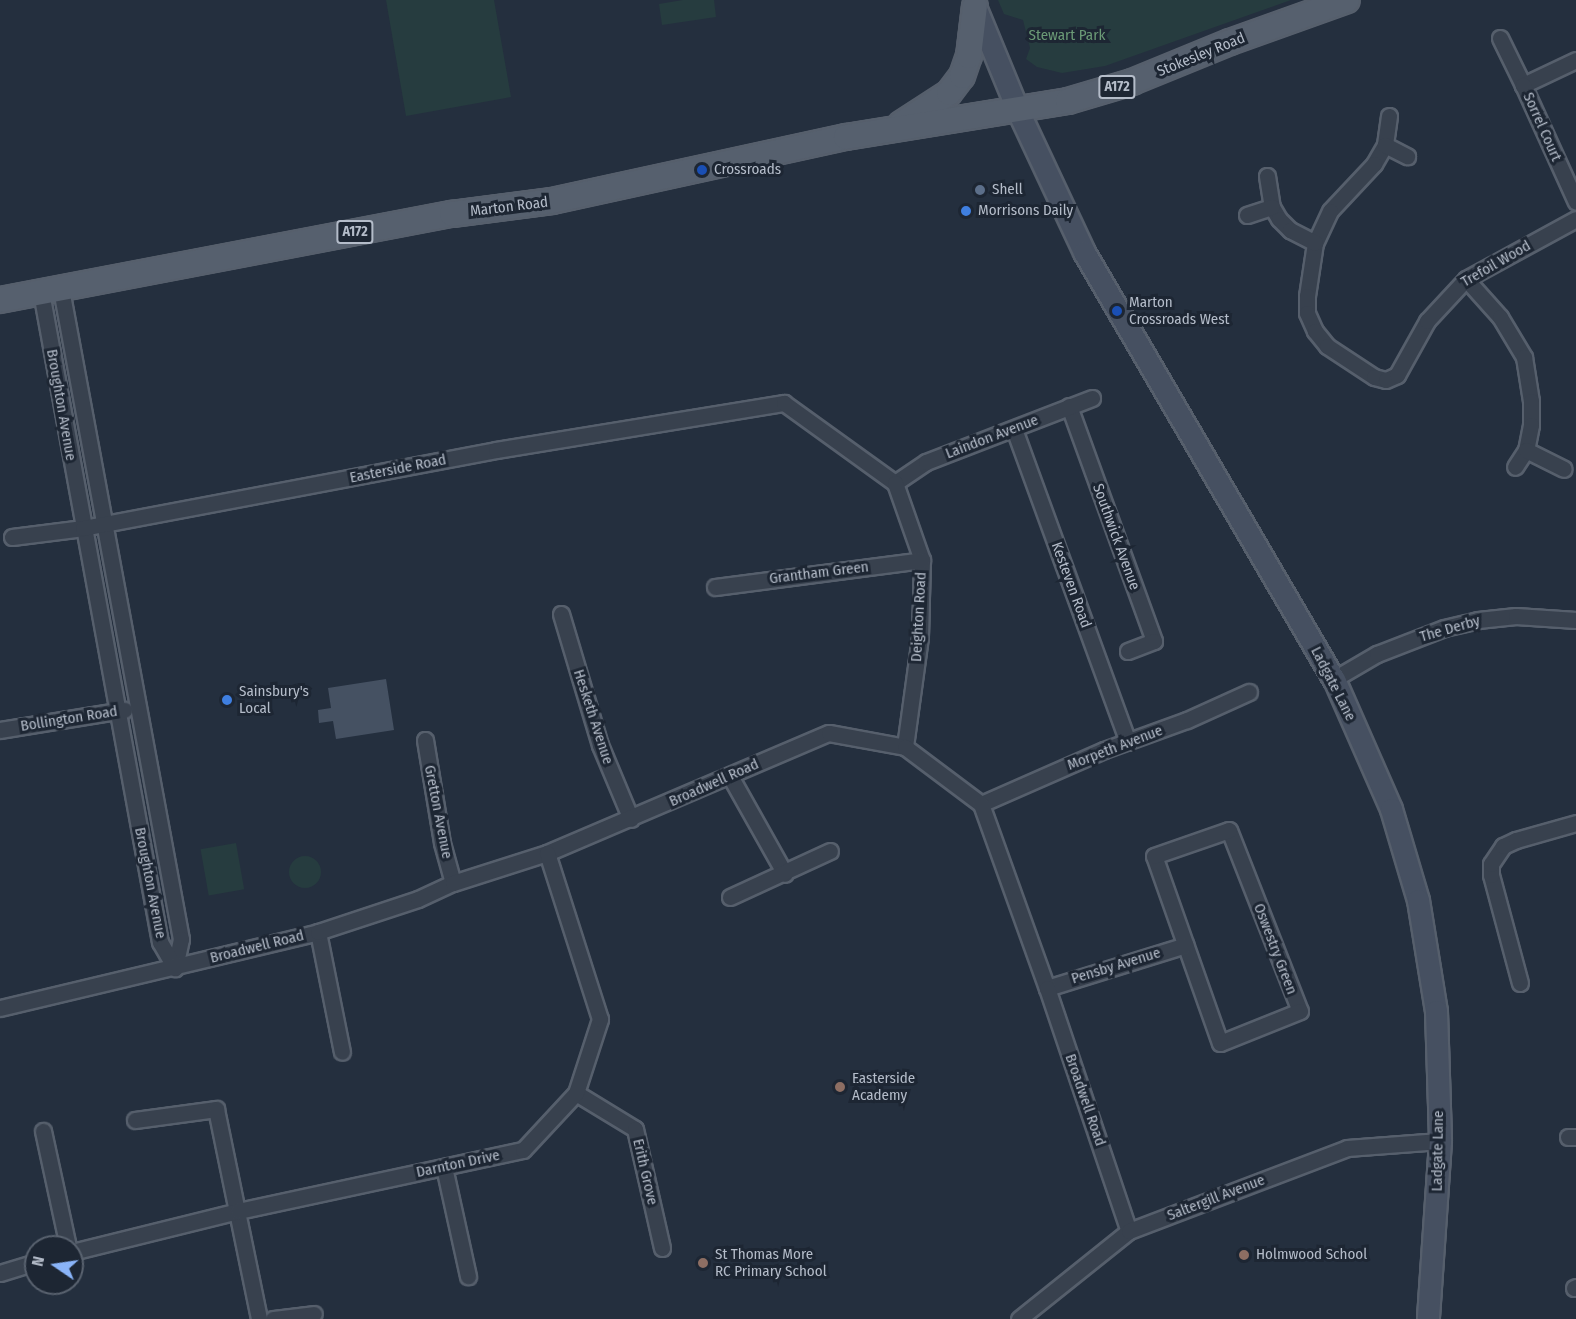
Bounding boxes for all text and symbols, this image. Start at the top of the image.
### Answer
park label: Stewart Park [1029,27,1105,45]
street label: Stokesley Road [1154,29,1248,81]
road number: A172 [1098,76,1136,98]
street label: Sorrel Court [1519,90,1565,164]
place label: Crossroads [714,161,781,179]
marker: Crossroads [695,163,709,177]
place label: Shell [992,181,1023,199]
marker: Shell [973,183,987,197]
street label: Marton Road [469,193,549,221]
place label: Morrisons Daily [978,202,1073,220]
marker: Morrisons Daily [959,204,973,218]
road number: A172 [336,221,374,243]
street label: Trefoil Wood [1458,237,1534,291]
place label: Marton Crossroads West [1129,293,1229,328]
marker: Marton Crossroads West [1110,304,1124,318]
street label: Broughton Avenue [42,348,80,462]
street label: Laindon Avenue [943,411,1041,463]
street label: Easterside Road [348,451,448,487]
street label: Southwick Avenue [1088,481,1144,593]
street label: Kesteven Road [1047,540,1095,630]
street label: Grantham Green [768,558,870,588]
street label: Deighton Road [908,572,930,662]
street label: The Derby [1418,612,1482,646]
street label: Ladgate Lane [1307,644,1359,724]
street label: Hesketh Avenue [569,667,617,767]
place label: Sainsbury's Local [239,682,309,717]
marker: Sainsbury's Local [220,693,234,707]
street label: Bollington Road [19,702,119,736]
street label: Morpeth Avenue [1065,722,1165,774]
street label: Broadwell Road [667,755,761,811]
street label: Gretton Avenue [420,764,456,860]
street label: Broughton Avenue [130,826,170,940]
street label: Oswestry Green [1249,901,1301,997]
street label: Broadwell Road [208,927,306,967]
street label: Pensby Avenue [1069,944,1163,988]
street label: Broadwell Road [1061,1052,1109,1148]
place label: Easterside Academy [852,1069,915,1104]
marker: Easterside Academy [833,1080,847,1094]
street label: Ladgate Lane [1428,1110,1448,1192]
street label: Erith Grove [629,1137,661,1207]
street label: Darnton Drive [415,1146,501,1182]
street label: Saltergill Avenue [1165,1171,1267,1225]
north arrow [24,1235,84,1295]
place label: St Thomas More RC Primary School [715,1245,827,1280]
place label: Holmwood School [1256,1246,1367,1264]
marker: Holmwood School [1237,1248,1251,1262]
text: N [28,1254,48,1268]
marker: St Thomas More RC Primary School [696,1256,710,1270]

